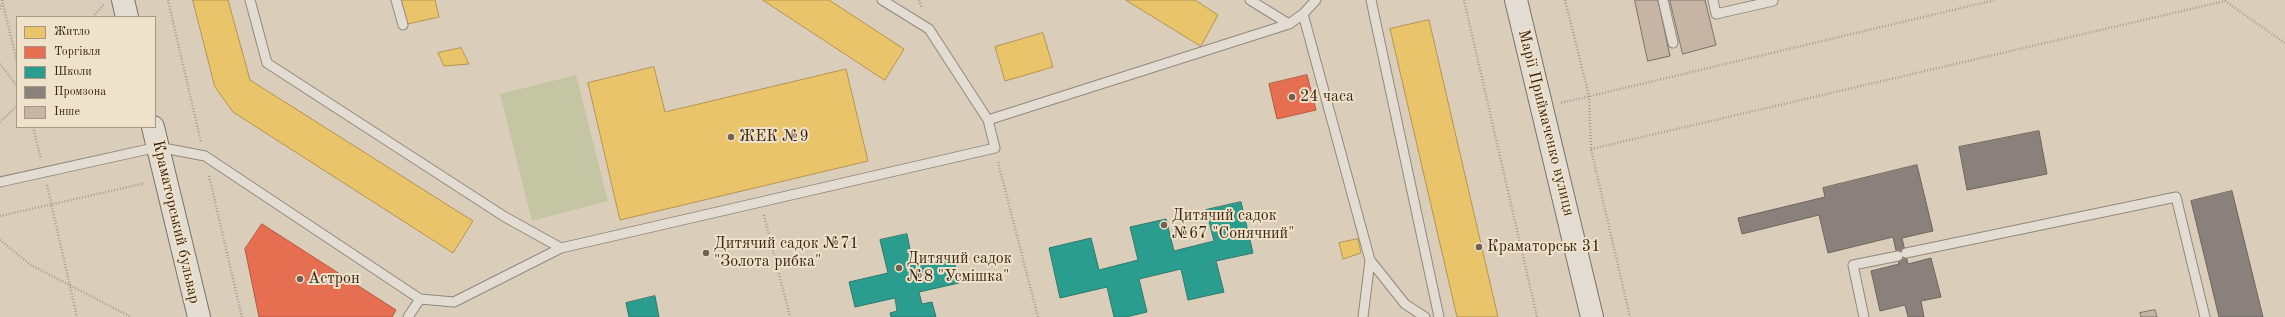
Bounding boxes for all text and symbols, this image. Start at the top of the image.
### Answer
legend [16,16,156,128]
text: Житло [54,26,90,38]
street label: Марії Приймаченко вулиця [1513,28,1579,218]
text: Торгівля [54,46,100,58]
text: Школи [54,66,92,78]
text: Промзона [54,86,106,98]
place label: 24 часа [1300,87,1354,107]
marker: 24 часа [1287,92,1297,102]
text: Інше [54,106,80,118]
place label: ЖЕК №9 [739,127,809,147]
marker: ЖЕК №9 [726,132,736,142]
street label: Краматорський бульвар [148,138,204,306]
place label: Дитячий садок №67 "Сонячний" [1172,206,1294,244]
marker: Дитячий садок №67 "Сонячний" [1159,220,1169,230]
place label: Дитячий садок №71 "Золота рибка" [714,234,859,272]
place label: Краматорськ 31 [1487,237,1600,257]
marker: Краматорськ 31 [1474,242,1484,252]
marker: Дитячий садок №71 "Золота рибка" [701,248,711,258]
place label: Дитячий садок №8 "Усмішка" [907,249,1012,287]
marker: Дитячий садок №8 "Усмішка" [894,263,904,273]
place label: Астрон [308,269,360,289]
marker: Астрон [295,274,305,284]

